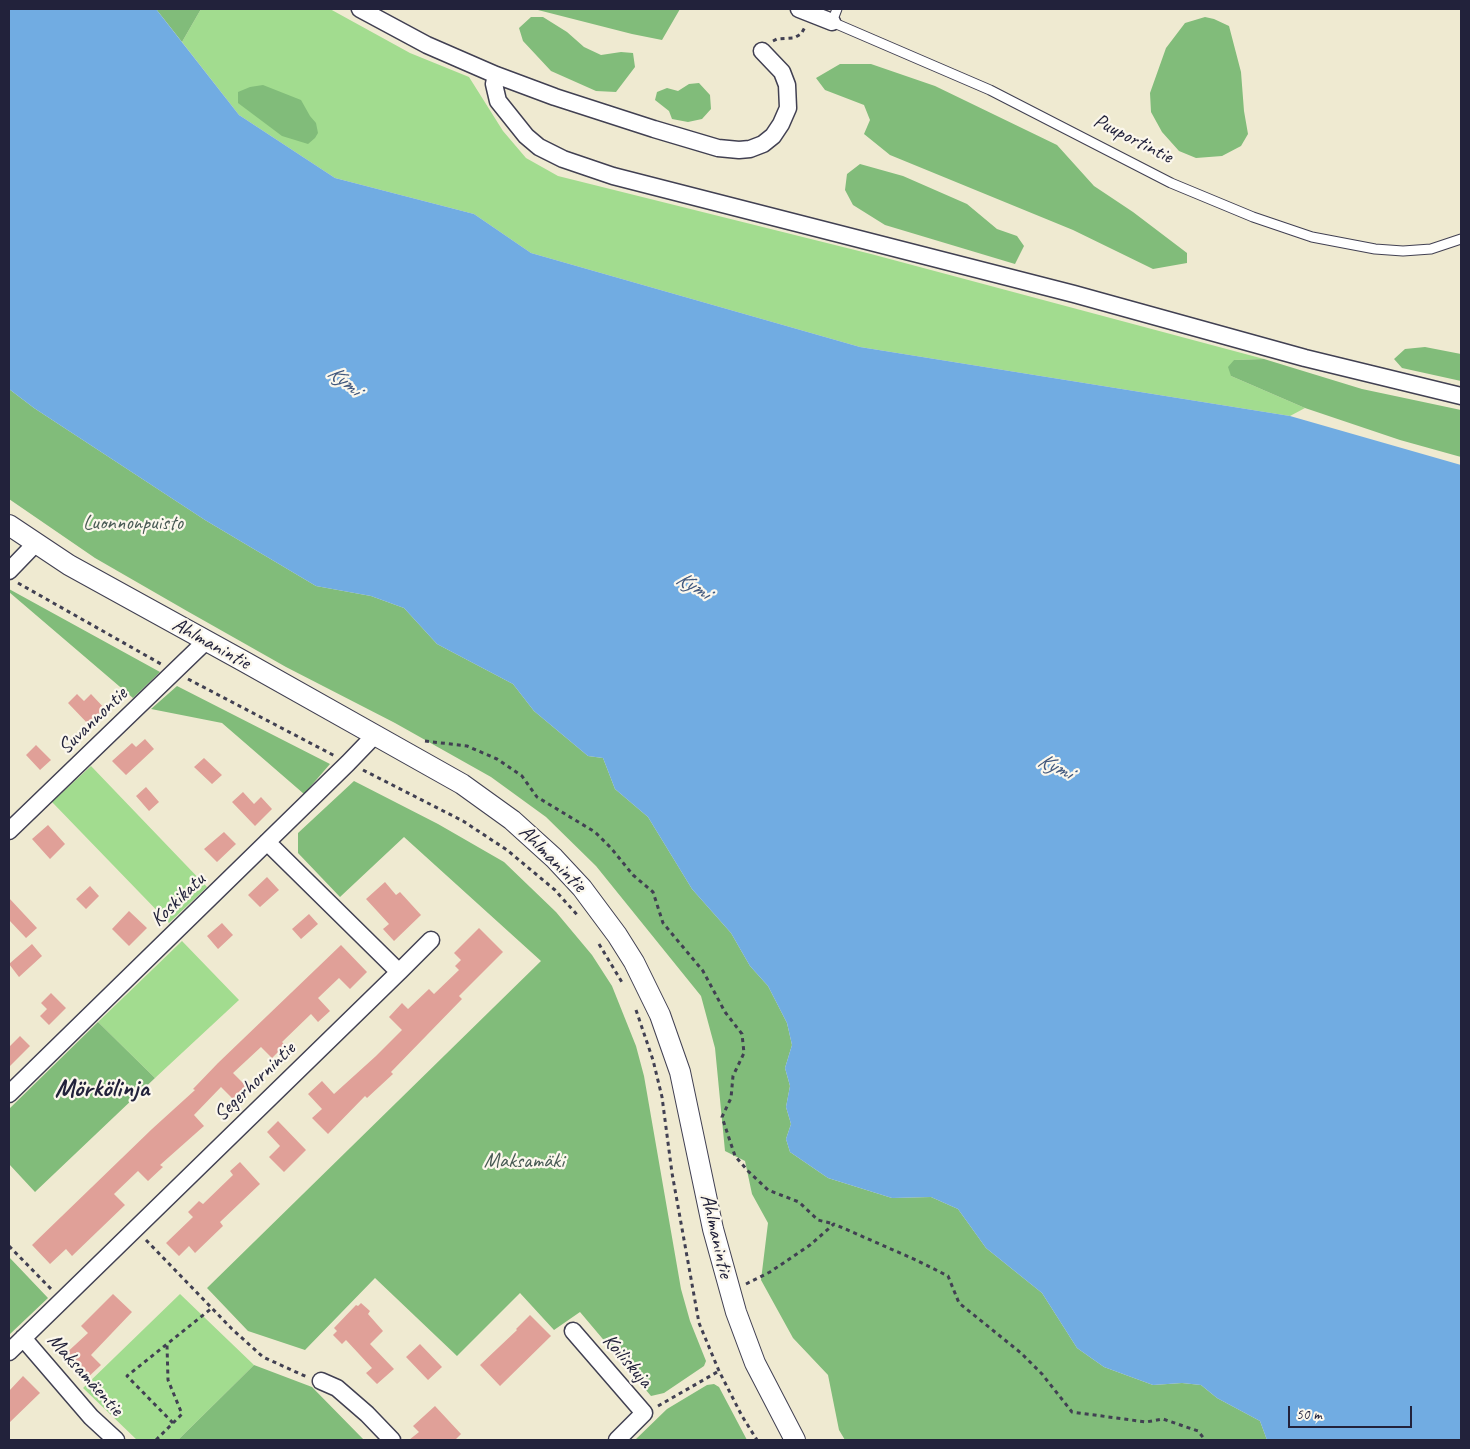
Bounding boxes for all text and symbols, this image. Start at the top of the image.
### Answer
street label: Puuportintie [1089,108,1177,170]
water label: Kymi [322,360,366,402]
park label: Luonnonpuisto [83,510,183,536]
water label: Kymi [671,566,715,606]
street label: Ahlmanintie [168,612,254,676]
street label: Suvannontie [53,682,133,760]
water label: Kymi [1033,748,1077,786]
street label: Ahlmanintie [513,820,591,898]
street label: Koskikatu [145,868,211,932]
street label: Segerhornintie [209,1037,301,1127]
district label: Mörkölinja [55,1073,149,1105]
park label: Maksamäki [484,1148,564,1174]
street label: Ahlmanintie [694,1192,738,1280]
street label: Maksamäentie [41,1328,129,1422]
street label: Koiliskuja [597,1329,657,1393]
scale bar [1290,1396,1414,1428]
text: 50 m [1296,1405,1322,1424]

